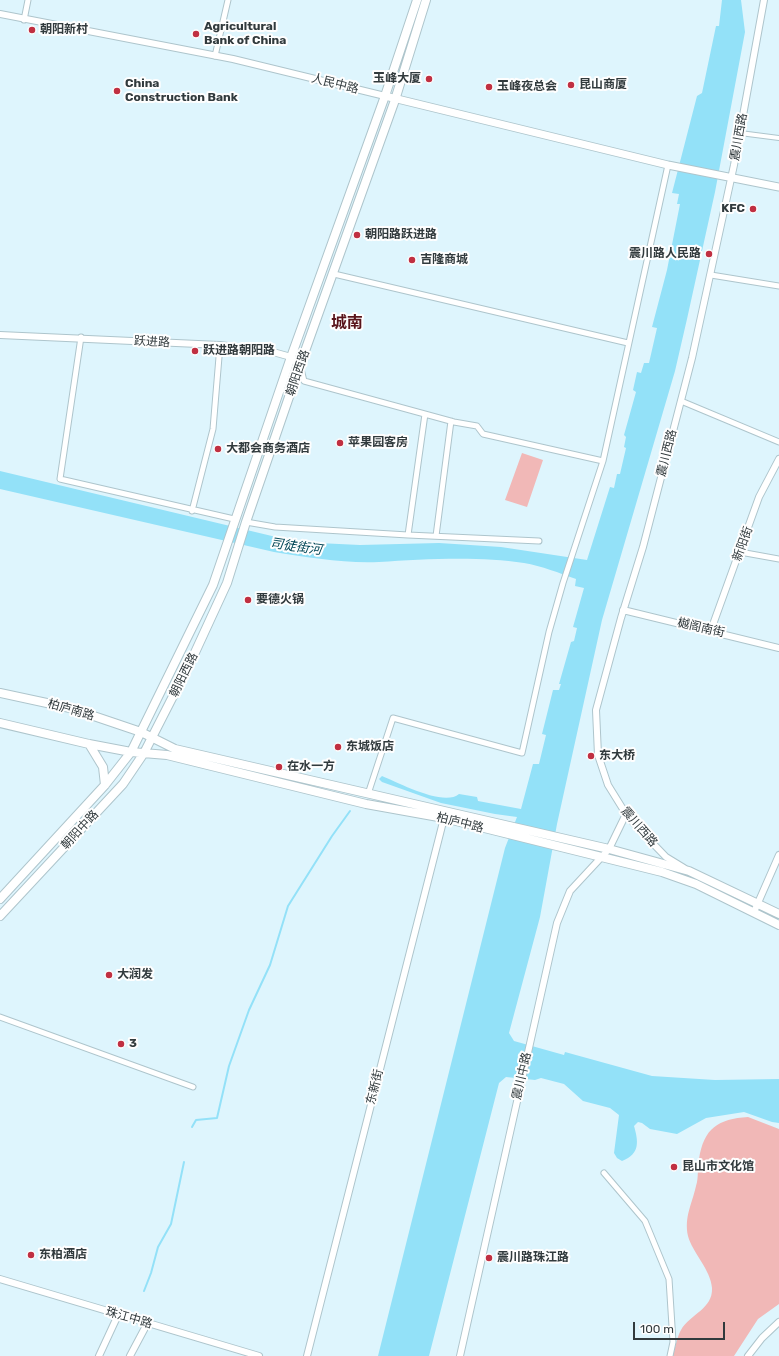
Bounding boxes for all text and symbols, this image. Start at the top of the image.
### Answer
place label: Agricultural Bank of China [204,20,286,48]
place label: 朝阳新村 [40,23,88,37]
marker: 朝阳新村 [27,25,37,35]
marker: Agricultural Bank of China [191,29,201,39]
street label: 人民中路 [310,71,360,97]
place label: 玉峰大厦 [373,72,421,86]
marker: 玉峰大厦 [424,74,434,84]
place label: China Construction Bank [125,77,238,105]
place label: 昆山商厦 [579,78,627,92]
place label: 玉峰夜总会 [497,80,557,94]
marker: 昆山商厦 [566,80,576,90]
marker: 玉峰夜总会 [484,82,494,92]
marker: China Construction Bank [112,86,122,96]
street label: 震川西路 [728,112,750,162]
place label: KFC [721,202,745,216]
marker: KFC [748,204,758,214]
place label: 朝阳路跃进路 [365,228,437,242]
marker: 朝阳路跃进路 [352,230,362,240]
place label: 震川路人民路 [629,247,701,261]
marker: 震川路人民路 [704,249,714,259]
place label: 吉隆商城 [420,253,468,267]
marker: 吉隆商城 [407,255,417,265]
district label: 城南 [331,313,363,333]
street label: 跃进路 [134,334,170,350]
place label: 跃进路朝阳路 [203,344,275,358]
marker: 跃进路朝阳路 [190,346,200,356]
street label: 朝阳西路 [283,348,313,398]
street label: 震川西路 [654,428,680,478]
place label: 苹果园客房 [348,436,408,450]
marker: 苹果园客房 [335,438,345,448]
place label: 大都会商务酒店 [226,442,310,456]
marker: 大都会商务酒店 [213,444,223,454]
street label: 新阳街 [730,525,756,563]
water label: 司徒街河 [269,536,323,558]
place label: 要德火锅 [256,593,304,607]
marker: 要德火锅 [243,595,253,605]
street label: 樾阁南街 [676,616,726,640]
street label: 朝阳西路 [167,650,201,700]
street label: 柏庐南路 [46,696,96,724]
place label: 东城饭店 [346,740,394,754]
marker: 东城饭店 [333,742,343,752]
place label: 东大桥 [599,749,635,763]
marker: 东大桥 [586,751,596,761]
place label: 在水一方 [287,760,335,774]
marker: 在水一方 [274,762,284,772]
street label: 震川西路 [618,804,660,850]
street label: 朝阳中路 [58,808,102,852]
street label: 柏庐中路 [435,810,485,836]
place label: 大润发 [117,968,153,982]
marker: 大润发 [104,970,114,980]
place label: 3 [129,1037,137,1051]
marker: 3 [116,1039,126,1049]
street label: 震川中路 [510,1051,534,1101]
street label: 东新街 [364,1068,386,1106]
place label: 昆山市文化馆 [682,1160,754,1174]
marker: 昆山市文化馆 [669,1162,679,1172]
place label: 东柏酒店 [39,1248,87,1262]
marker: 东柏酒店 [26,1250,36,1260]
place label: 震川路珠江路 [497,1251,569,1265]
marker: 震川路珠江路 [484,1253,494,1263]
street label: 珠江中路 [104,1304,154,1332]
scale bar [635,1314,727,1340]
text: 100 m [640,1322,674,1336]

